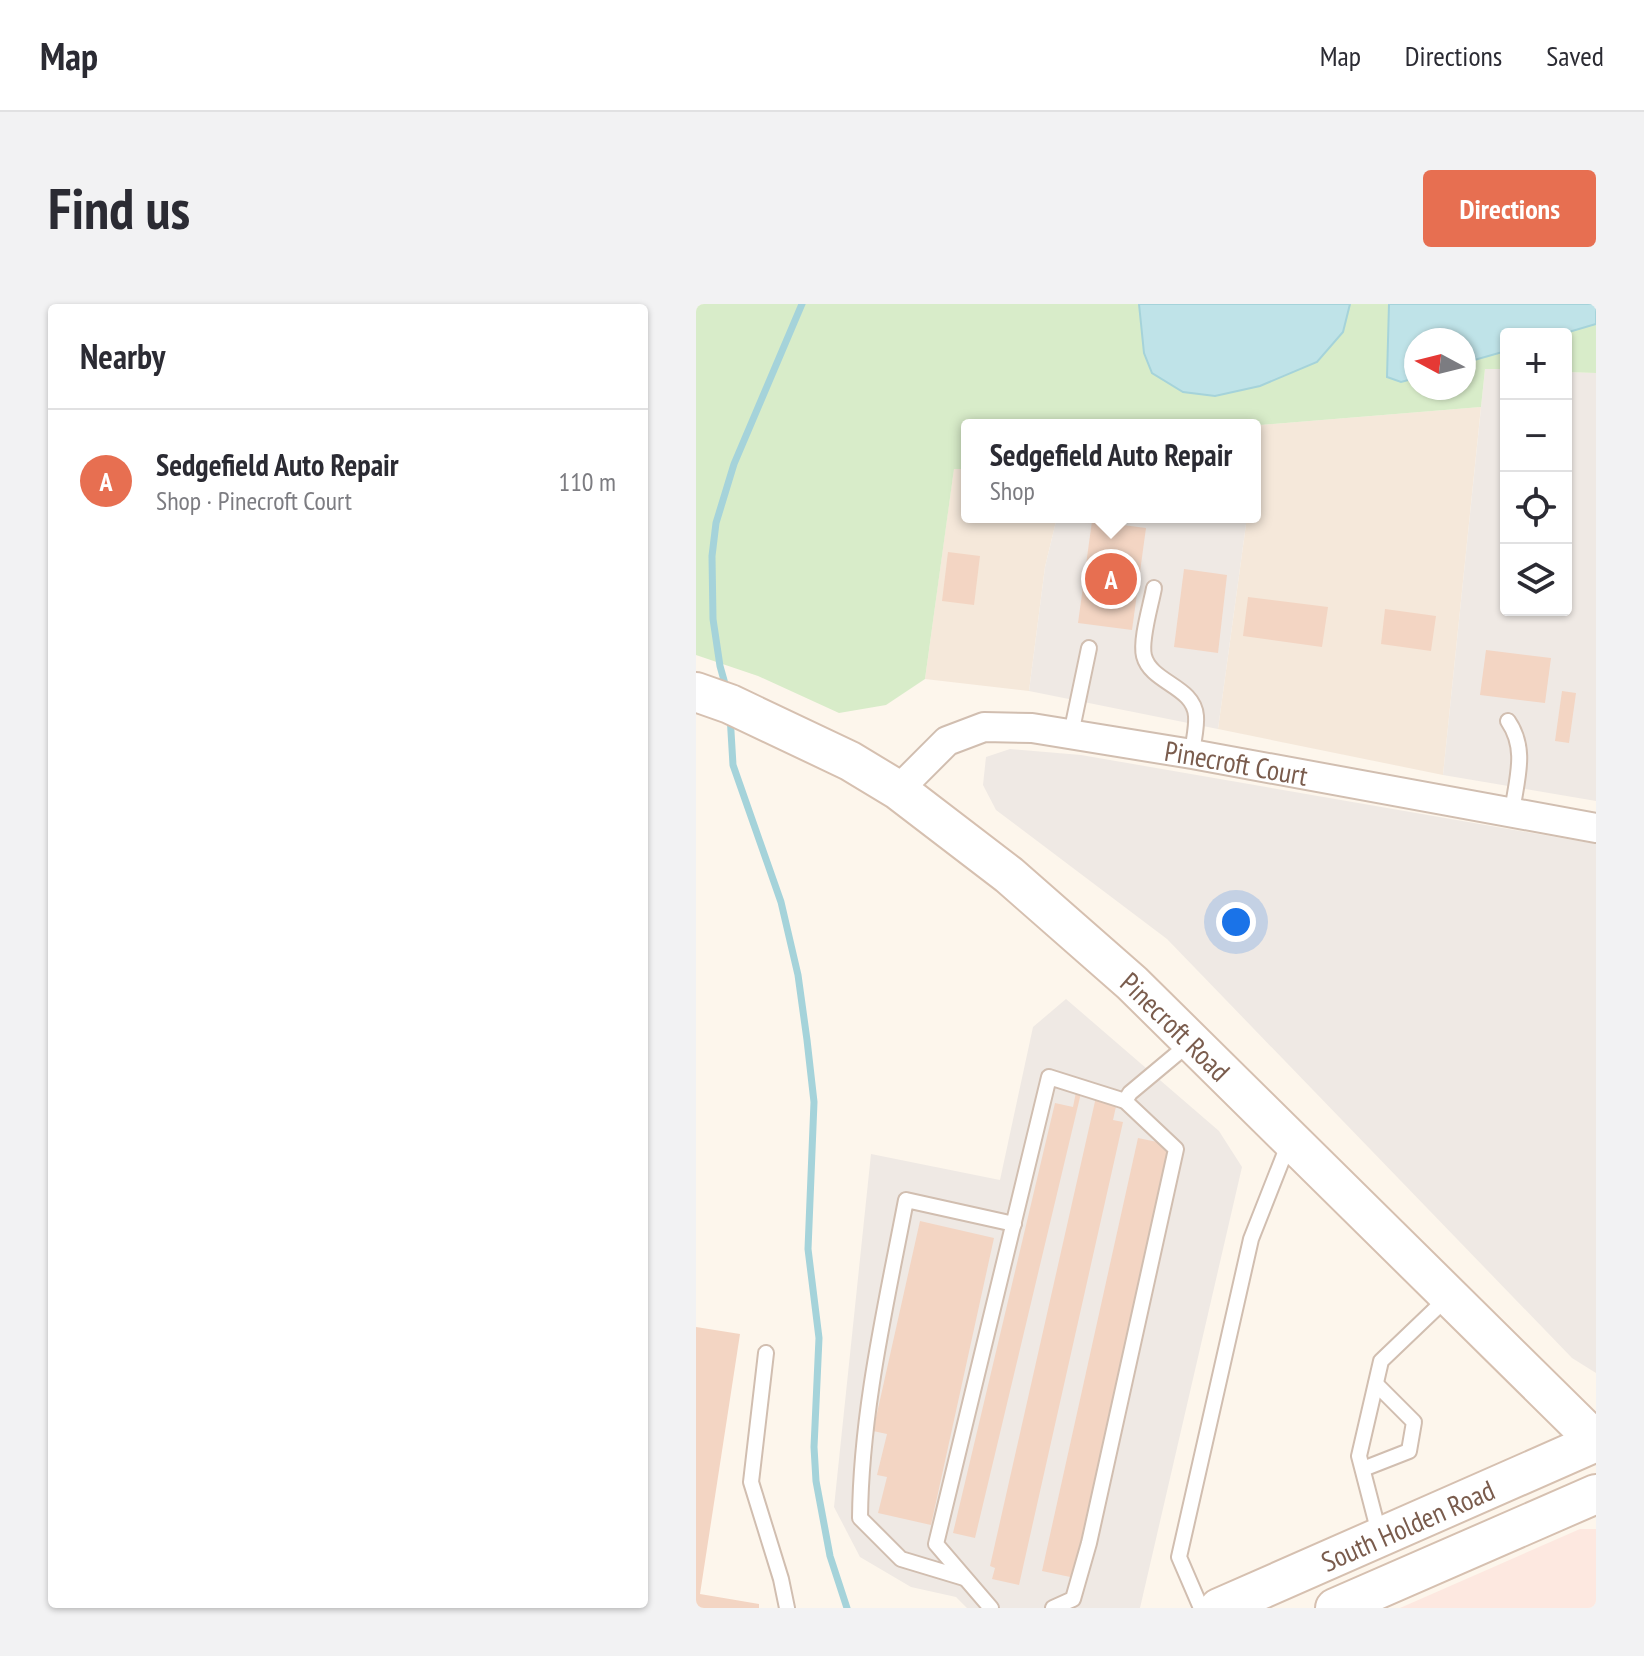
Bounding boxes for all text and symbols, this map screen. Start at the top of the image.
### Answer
text: Map [40,31,98,80]
text: Map [1320,37,1361,74]
text: Directions [1405,37,1502,74]
text: Saved [1546,37,1604,74]
button: Directions [1423,170,1596,247]
text: Find us [48,172,190,244]
north arrow [1404,328,1476,400]
map controls [1500,328,1572,616]
button: + [1500,328,1572,400]
text: Nearby [80,334,165,378]
button: − [1500,400,1572,472]
popup [961,419,1261,523]
text: Sedgefield Auto Repair [990,435,1232,474]
text: Sedgefield Auto Repair [156,445,399,484]
text: A [99,465,113,498]
text: 110 m [558,465,616,498]
button: locate [1500,472,1572,544]
text: Shop [990,474,1035,507]
text: Shop · Pinecroft Court [156,484,352,517]
button: layers [1500,544,1572,616]
pin: A [1085,549,1137,609]
street label: Pinecroft Court [1162,731,1311,793]
your location [1216,902,1256,942]
street label: Pinecroft Road [1113,963,1239,1089]
street label: South Holden Road [1315,1471,1500,1579]

